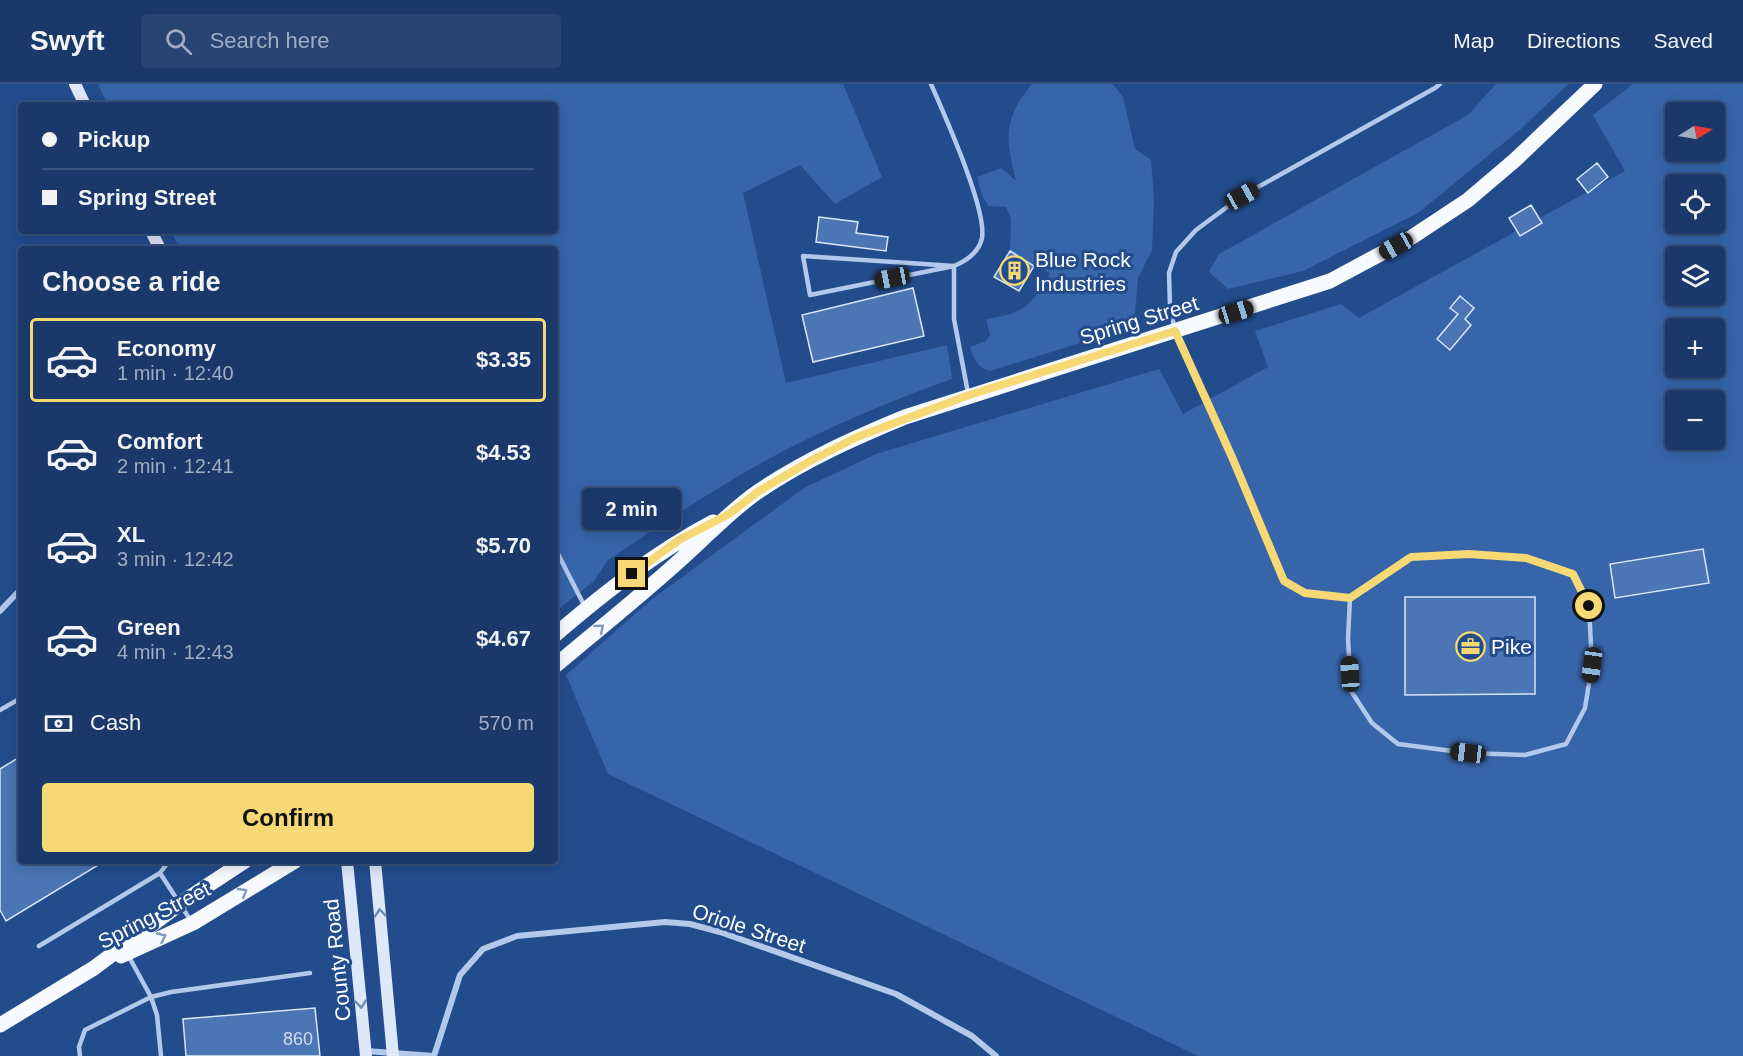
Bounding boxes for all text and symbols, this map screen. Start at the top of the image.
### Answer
search box [141,14,561,68]
text: Swyft [30,25,105,56]
icon: search [162,25,195,58]
text: Search here [210,28,330,53]
text: Map [1453,29,1494,52]
text: Directions [1527,29,1620,52]
text: Saved [1653,29,1713,52]
north arrow [1665,102,1725,162]
map controls [1665,102,1725,450]
text: Pickup [78,127,150,152]
button: locate [1665,174,1725,234]
car [1222,179,1262,213]
text: Spring Street [78,185,216,210]
car [1376,229,1416,263]
button: layers [1665,246,1725,306]
place label: Blue Rock Industries [1035,248,1131,295]
building icon: Blue Rock Industries [998,255,1030,287]
car [873,266,911,290]
text: Choose a ride [42,267,221,297]
street label: Spring Street [1077,291,1201,349]
car [1216,298,1256,326]
button: + [1665,318,1725,378]
icon: car [45,333,99,387]
text: Economy [117,336,216,361]
text: $3.35 [476,347,531,372]
text: 1 min · 12:40 [117,362,234,384]
button: − [1665,390,1725,450]
icon: car [45,426,99,480]
text: Comfort [117,429,203,454]
text: $4.53 [476,440,531,465]
text: 2 min · 12:41 [117,455,234,477]
callout: 2 min [582,487,682,529]
text: 2 min [605,498,658,520]
icon: car [45,519,99,573]
text: XL [117,522,145,547]
text: $5.70 [476,533,531,558]
text: 3 min · 12:42 [117,548,234,570]
route end [618,560,645,587]
route start [1575,592,1602,619]
icon: car [45,612,99,666]
text: Green [117,615,181,640]
one-way arrow [593,625,604,636]
text: $4.67 [476,626,531,651]
office icon: Pike [1454,630,1486,662]
place label: Pike [1491,635,1532,658]
text: 4 min · 12:43 [117,641,234,663]
car [1581,646,1603,684]
car [1340,655,1360,693]
icon: cash [42,707,75,740]
text: Cash [90,710,141,735]
text: 570 m [478,712,534,734]
car [1449,742,1487,764]
button: Confirm [42,783,534,852]
street label: Spring Street [94,877,214,953]
one-way arrow [237,888,247,900]
street label: County Road [319,898,355,1022]
street label: Oriole Street [689,899,809,957]
one-way arrow [374,908,387,917]
one-way arrow [156,932,167,944]
one-way arrow [354,1000,367,1009]
house number: 860 [283,1029,313,1049]

